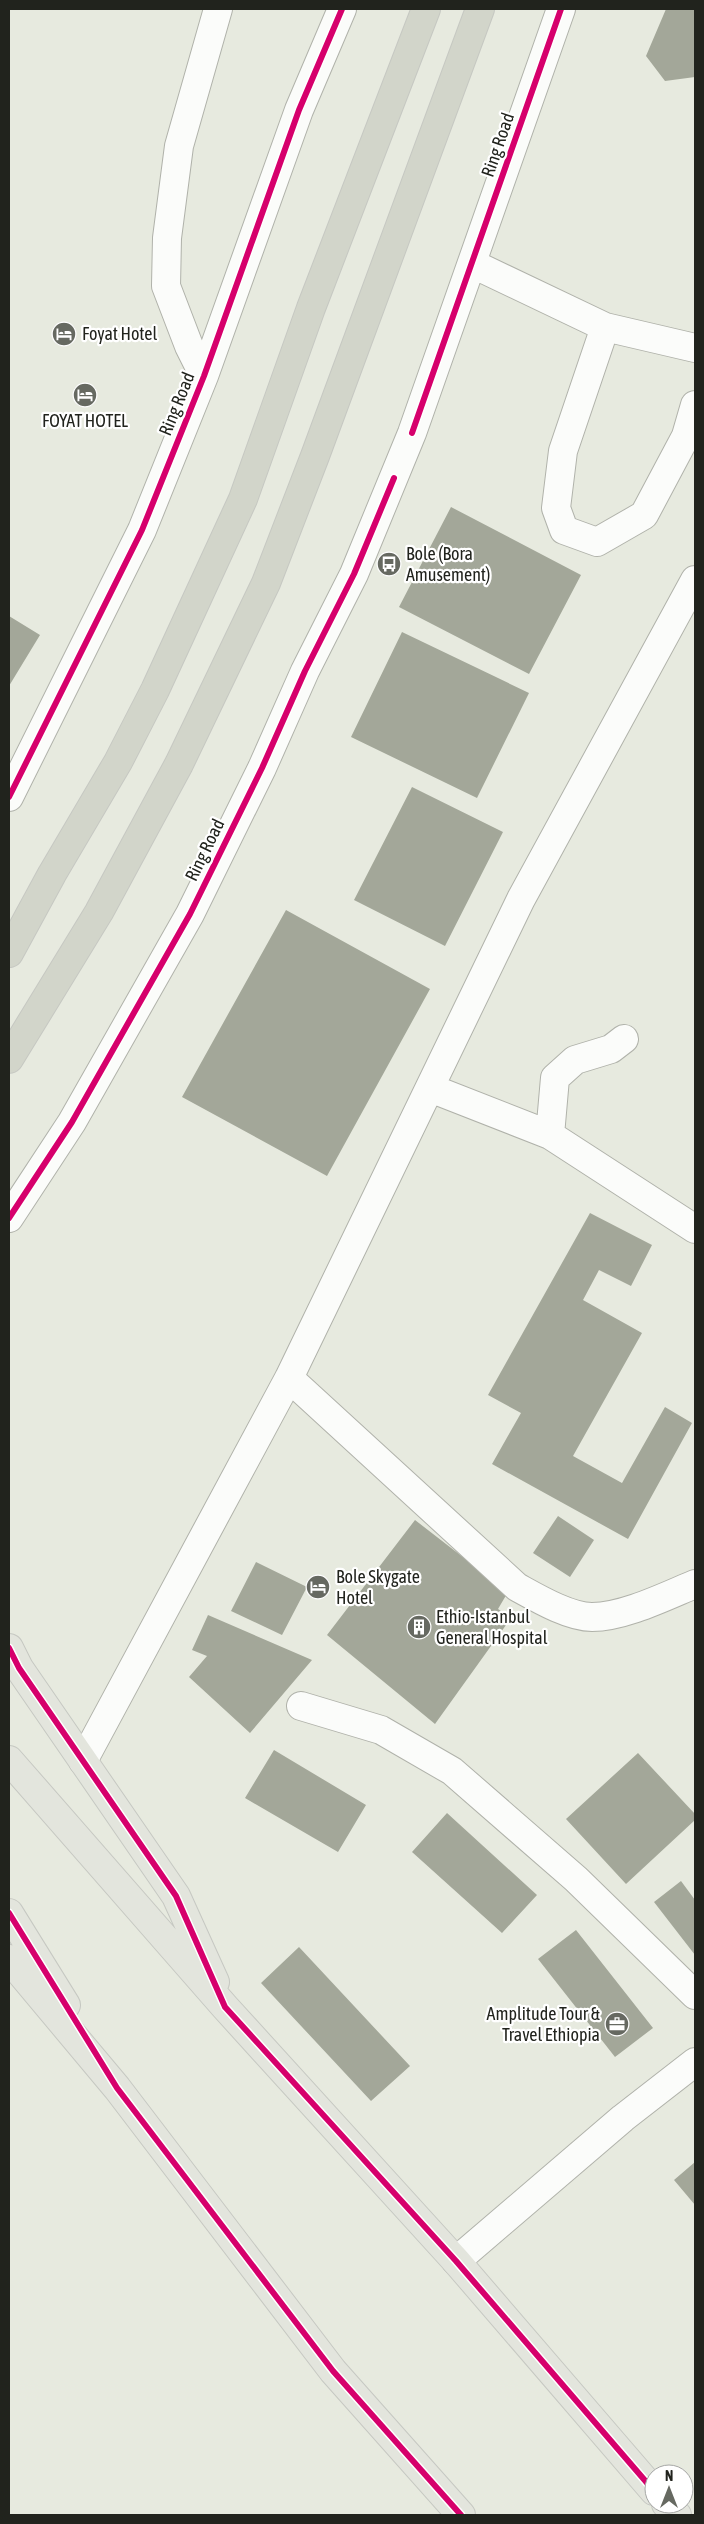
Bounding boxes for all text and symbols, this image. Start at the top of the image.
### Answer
street label: Ring Road [477,110,518,180]
hotel icon: Foyat Hotel [51,321,77,347]
place label: Foyat Hotel [82,323,158,344]
street label: Ring Road [154,369,199,439]
hotel icon: FOYAT HOTEL [72,382,98,408]
place label: FOYAT HOTEL [42,410,128,431]
place label: Bole (Bora Amusement) [406,543,490,585]
bus stop icon: Bole (Bora Amusement) [376,551,402,577]
street label: Ring Road [181,815,229,884]
place label: Bole Skygate Hotel [336,1566,420,1608]
hotel icon: Bole Skygate Hotel [305,1574,331,1600]
place label: Ethio-Istanbul General Hospital [436,1606,548,1648]
building icon: Ethio-Istanbul General Hospital [406,1614,432,1640]
place label: Amplitude Tour & Travel Ethiopia [487,2003,601,2045]
office icon: Amplitude Tour & Travel Ethiopia [604,2011,630,2037]
north arrow [644,2464,694,2514]
text: N [665,2468,673,2484]

